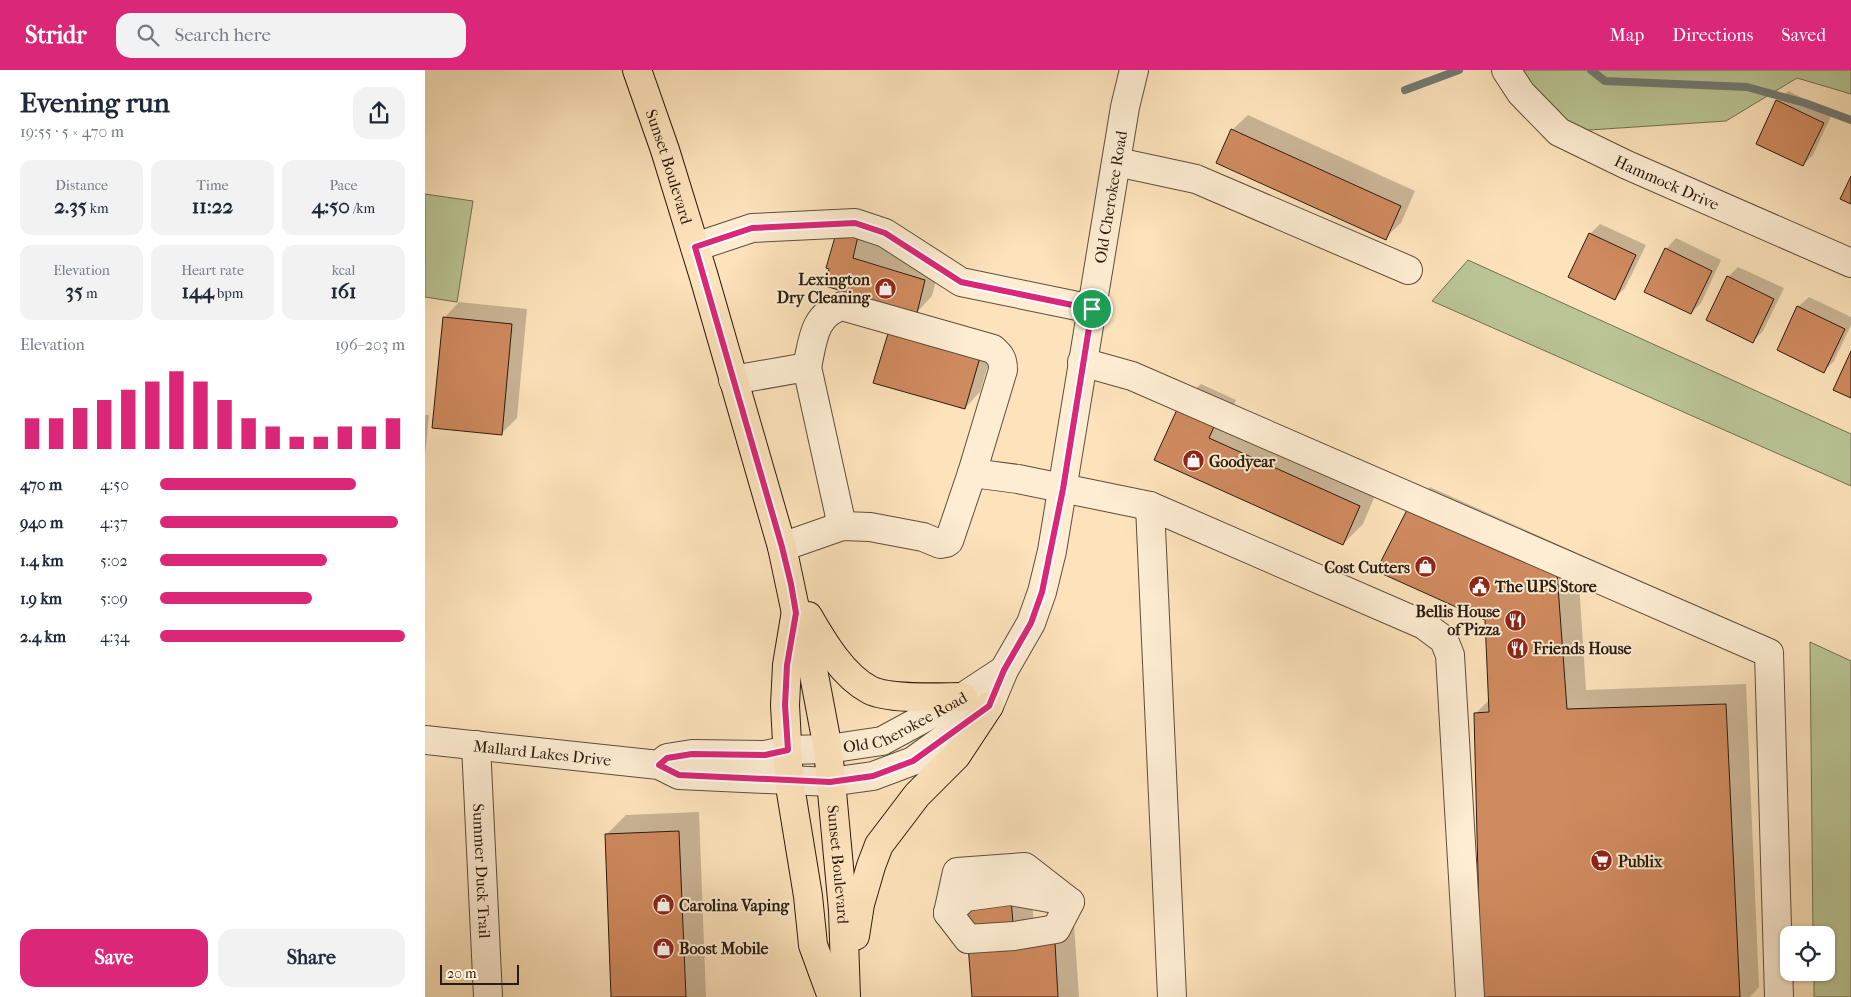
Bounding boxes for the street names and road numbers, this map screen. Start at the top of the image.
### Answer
street label: Sunset Boulevard [641,107,696,227]
street label: Old Cherokee Road [1090,129,1131,265]
street label: Hammock Drive [1611,151,1722,214]
street label: Old Cherokee Road [842,688,971,757]
street label: Mallard Lakes Drive [472,736,612,770]
street label: Summer Duck Trail [469,803,494,939]
street label: Sunset Boulevard [823,804,852,925]

